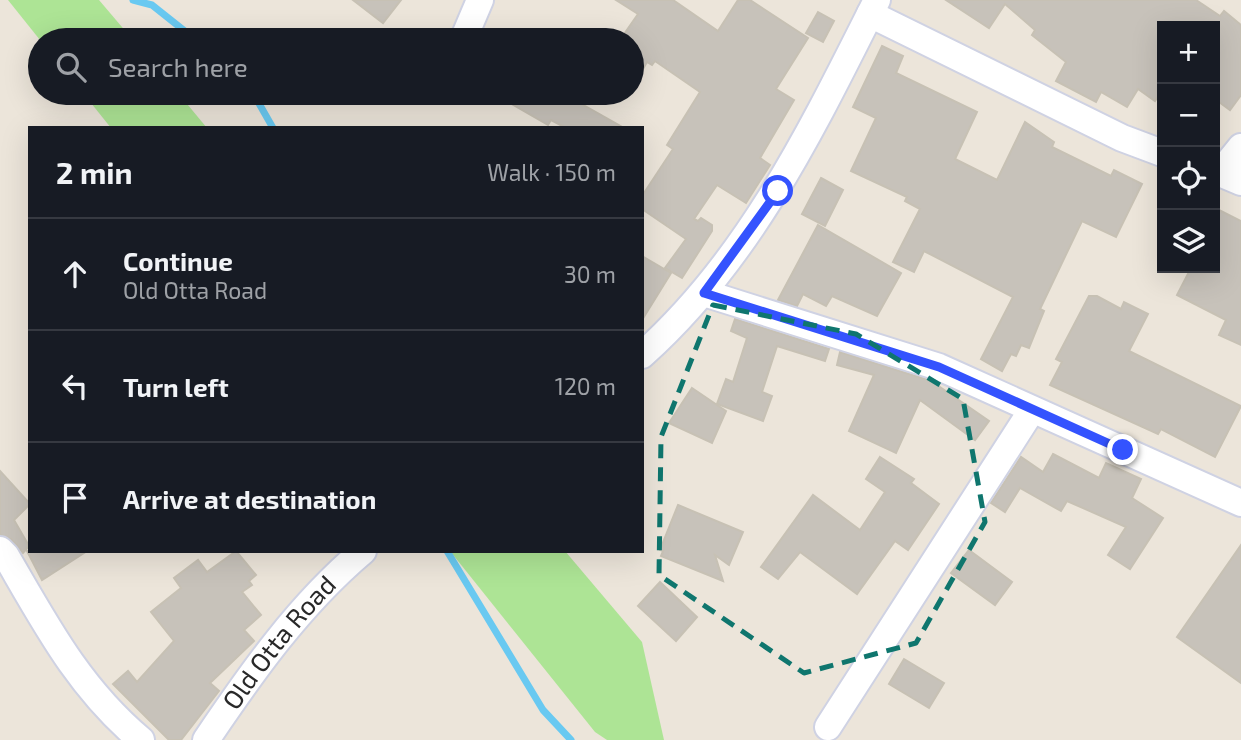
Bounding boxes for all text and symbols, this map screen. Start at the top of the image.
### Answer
map controls [1157,21,1220,273]
button: + [1157,21,1220,84]
search box [28,28,644,105]
icon: search [52,48,90,86]
text: Search here [108,51,248,82]
button: − [1157,84,1220,147]
button: locate [1157,147,1220,210]
text: 2 min [56,154,133,190]
text: Walk · 150 m [487,158,616,186]
route start [762,175,793,206]
button: layers [1157,210,1220,273]
text: Continue [123,245,233,276]
icon: ahead [56,255,94,293]
text: 30 m [564,260,616,288]
text: Old Otta Road [123,276,267,304]
icon: left [56,367,94,405]
text: Turn left [123,371,229,402]
text: 120 m [555,372,616,400]
route end [1107,434,1138,465]
icon: arrive [56,479,94,517]
text: Arrive at destination [123,483,376,514]
street label: Old Otta Road [215,568,341,715]

